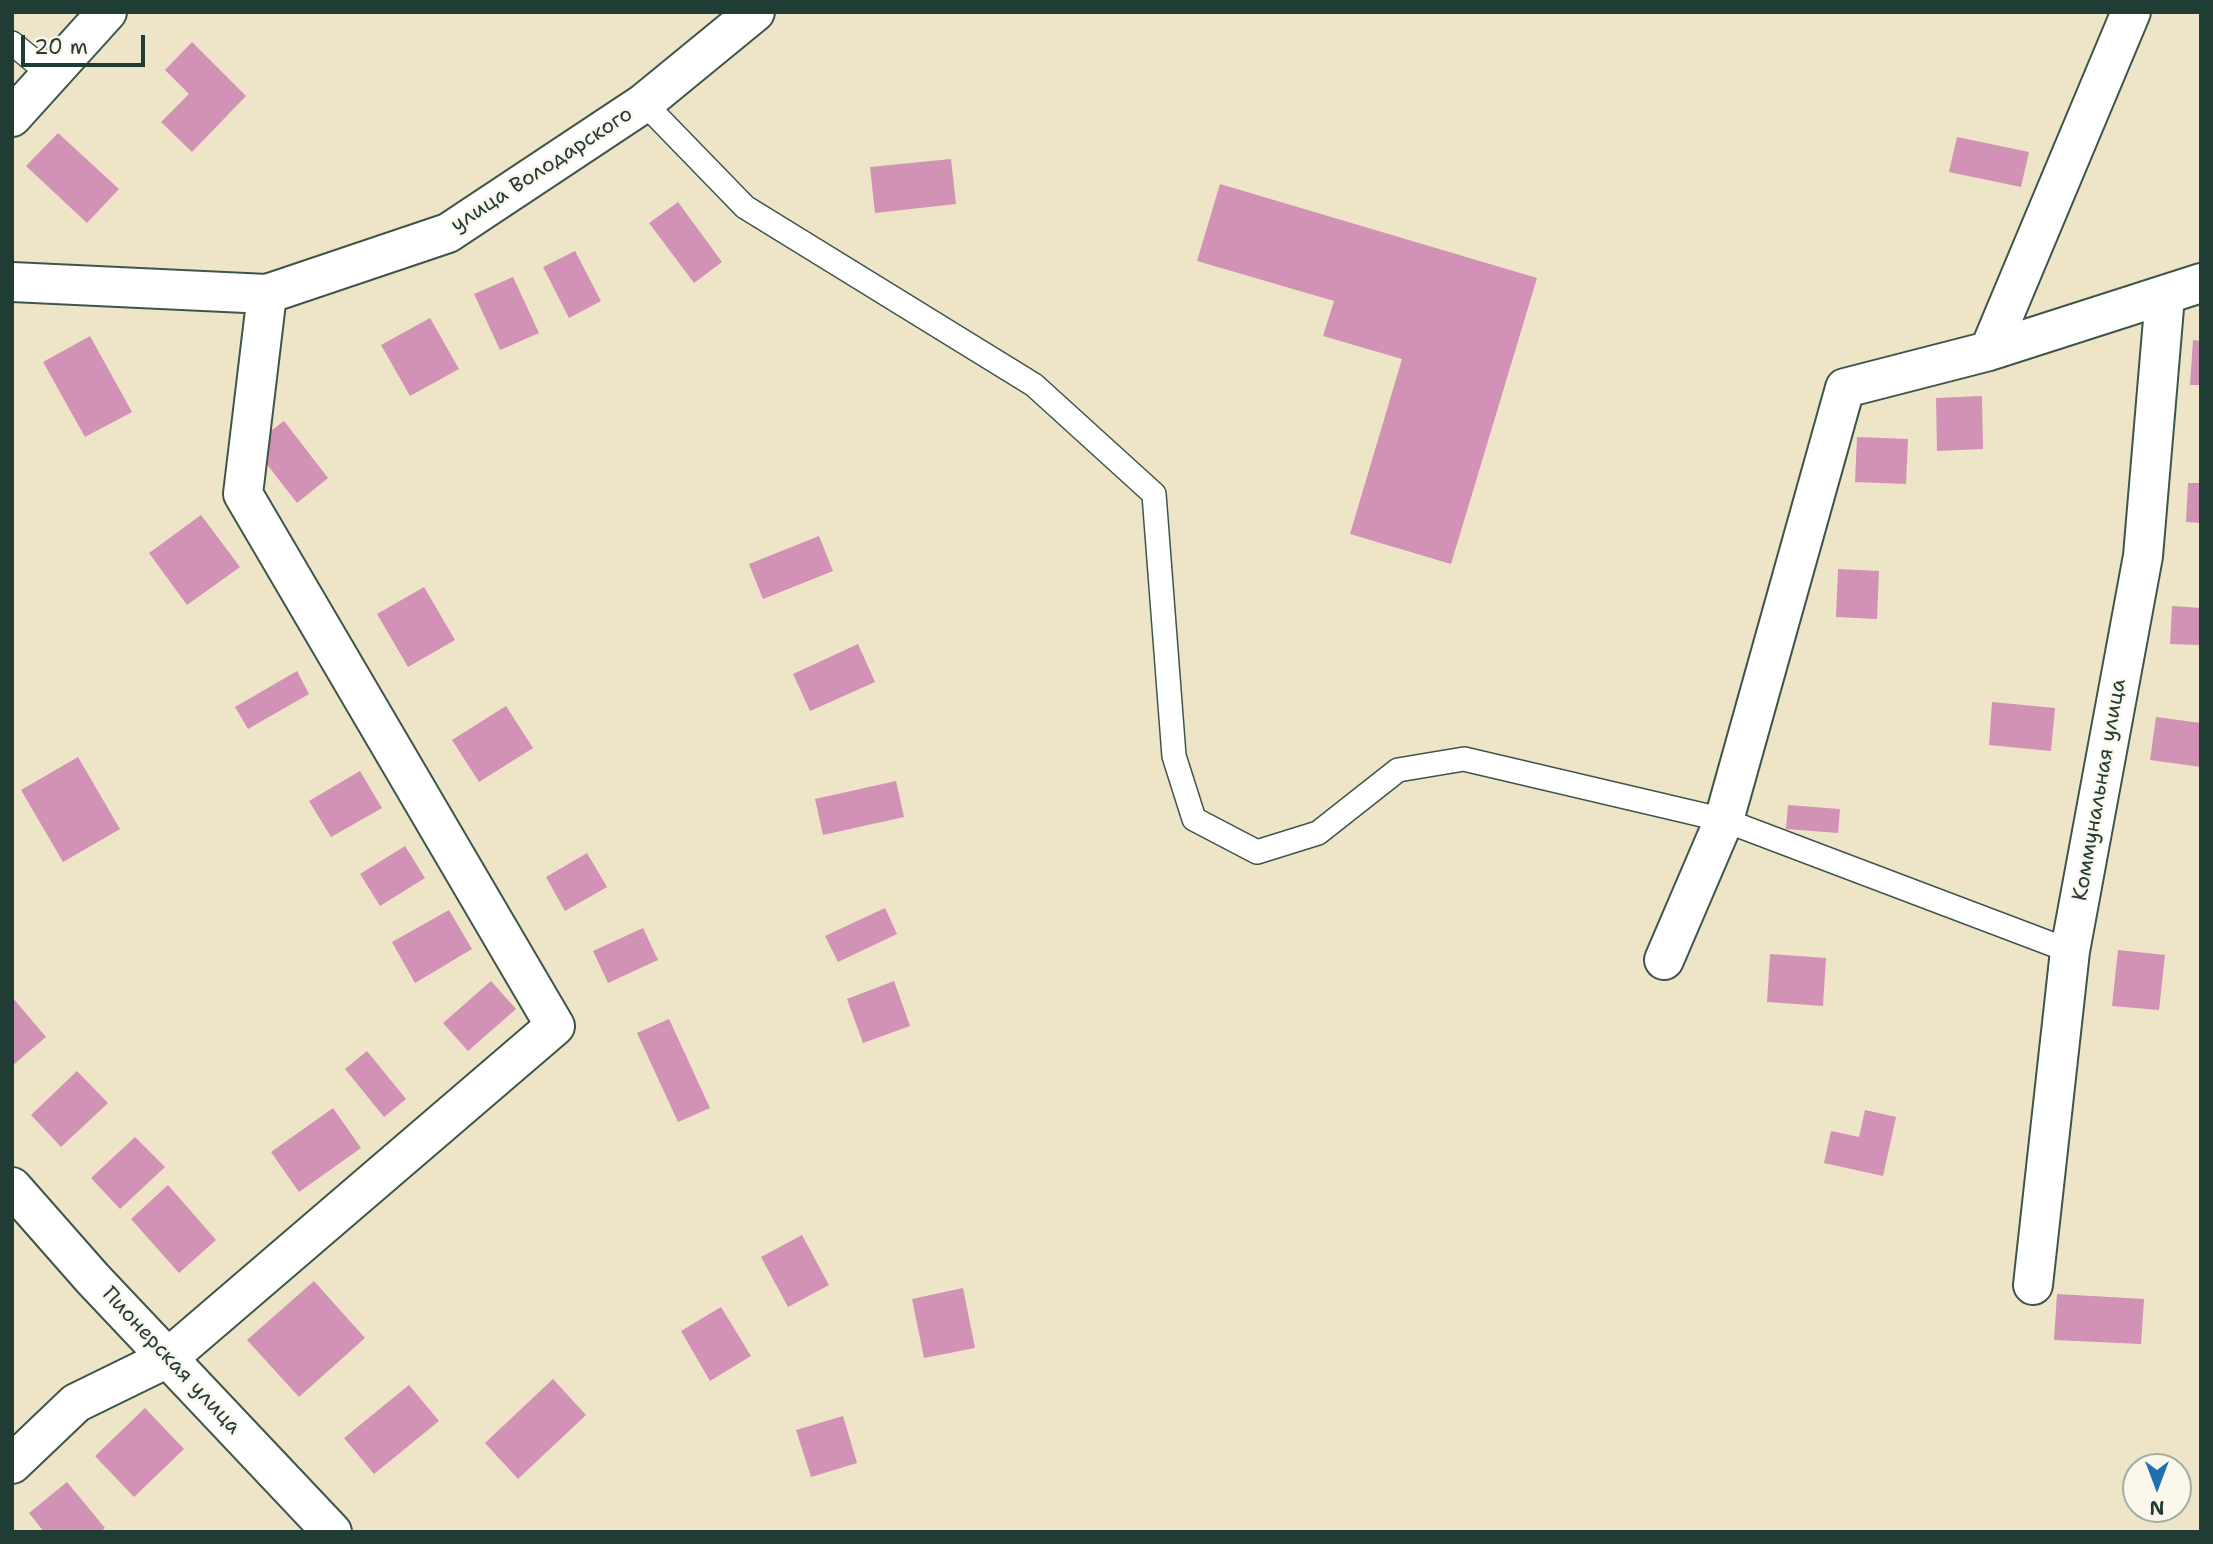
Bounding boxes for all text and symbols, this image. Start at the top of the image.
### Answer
scale bar [24,21,149,65]
text: 20 m [34,33,88,61]
street label: улица Володарского [446,102,638,238]
street label: Коммунальная улица [2068,677,2132,903]
street label: Пионерская улица [96,1282,246,1440]
north arrow [2122,1453,2192,1523]
text: N [2149,1495,2165,1520]

